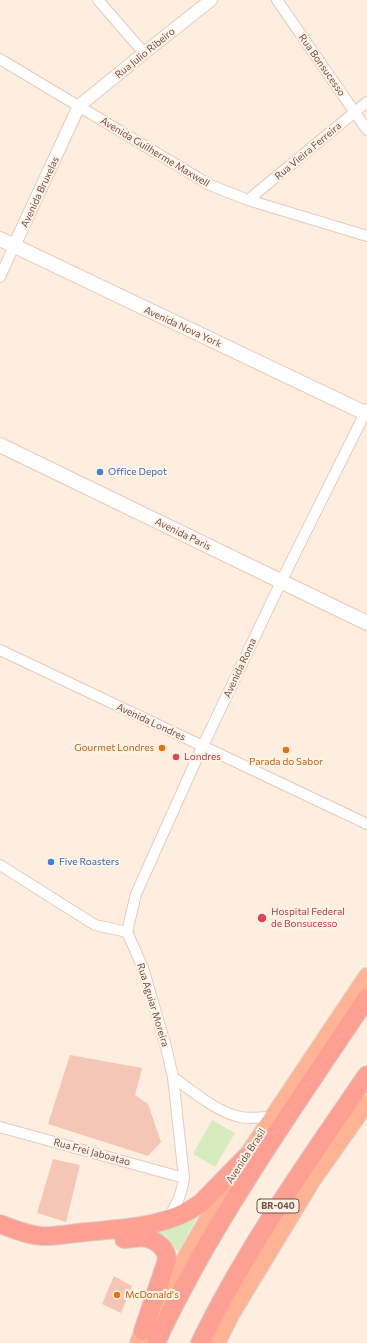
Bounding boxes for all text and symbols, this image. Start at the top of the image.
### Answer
street label: Rua Julio Ribeiro [113,25,177,81]
street label: Rua Bonsucesso [296,32,348,98]
street label: Avenida Guilherme Maxwell [98,115,212,189]
street label: Rua Vieira Ferreira [272,120,344,182]
street label: Avenida Bruxelas [18,155,62,229]
street label: Avenida Nova York [142,304,224,350]
place label: Office Depot [108,466,167,478]
marker: Office Depot [95,467,105,477]
street label: Avenida Paris [153,515,213,553]
street label: Avenida Roma [221,636,259,700]
street label: Avenida Londres [115,701,187,743]
place label: Gourmet Londres [74,742,154,754]
marker: Gourmet Londres [157,743,167,753]
marker: Parada do Sabor [281,745,291,755]
place label: Londres [184,751,221,763]
marker: Londres [171,752,181,762]
place label: Parada do Sabor [249,756,323,768]
place label: Five Roasters [59,856,119,868]
marker: Five Roasters [46,857,56,867]
place label: Hospital Federal de Bonsucesso [271,906,345,930]
marker: Hospital Federal de Bonsucesso [256,912,268,924]
street label: Rua Aguiar Moreira [135,962,171,1048]
street label: Avenida Brasil [224,1126,268,1186]
street label: Rua Frei Jaboatao [52,1136,132,1168]
road number: BR-040 [257,1199,299,1213]
place label: McDonald's [125,1289,179,1301]
marker: McDonald's [112,1290,122,1300]

